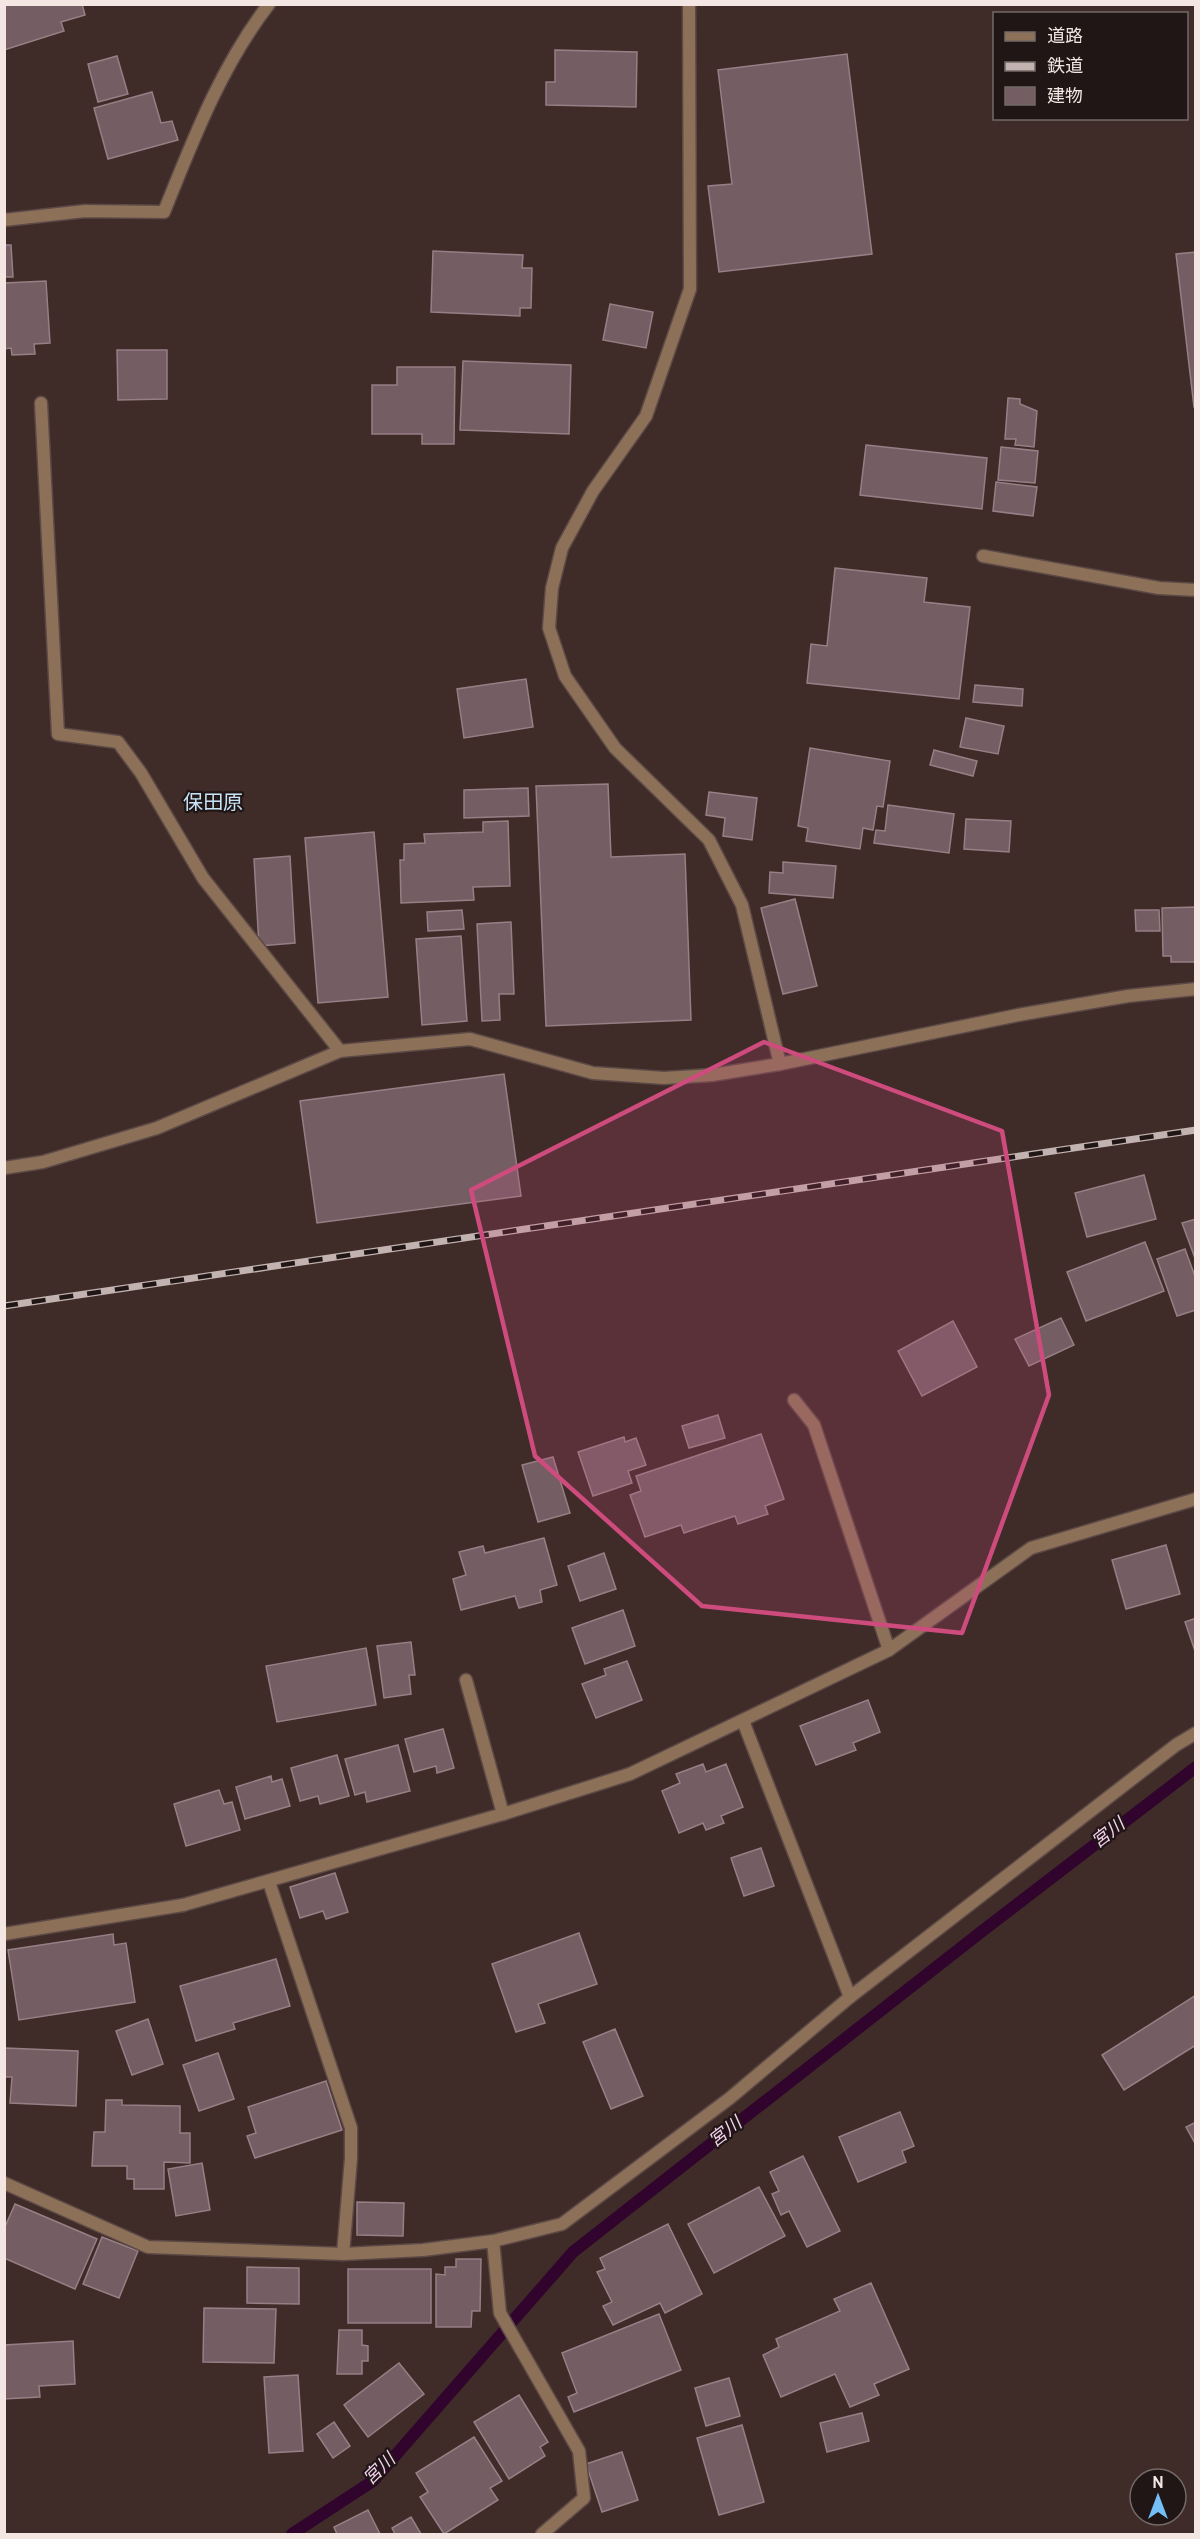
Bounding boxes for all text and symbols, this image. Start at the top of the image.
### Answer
legend [993,12,1188,120]
text: 道路 [1047,26,1083,49]
text: 鉄道 [1047,56,1083,79]
text: 建物 [1047,86,1083,109]
district label: 保田原 [183,791,243,817]
water label: 宮川 [1088,1813,1132,1854]
water label: 宮川 [705,2112,749,2153]
water label: 宮川 [359,2448,402,2491]
north arrow [1128,2467,1188,2527]
text: N [1152,2474,1164,2494]

